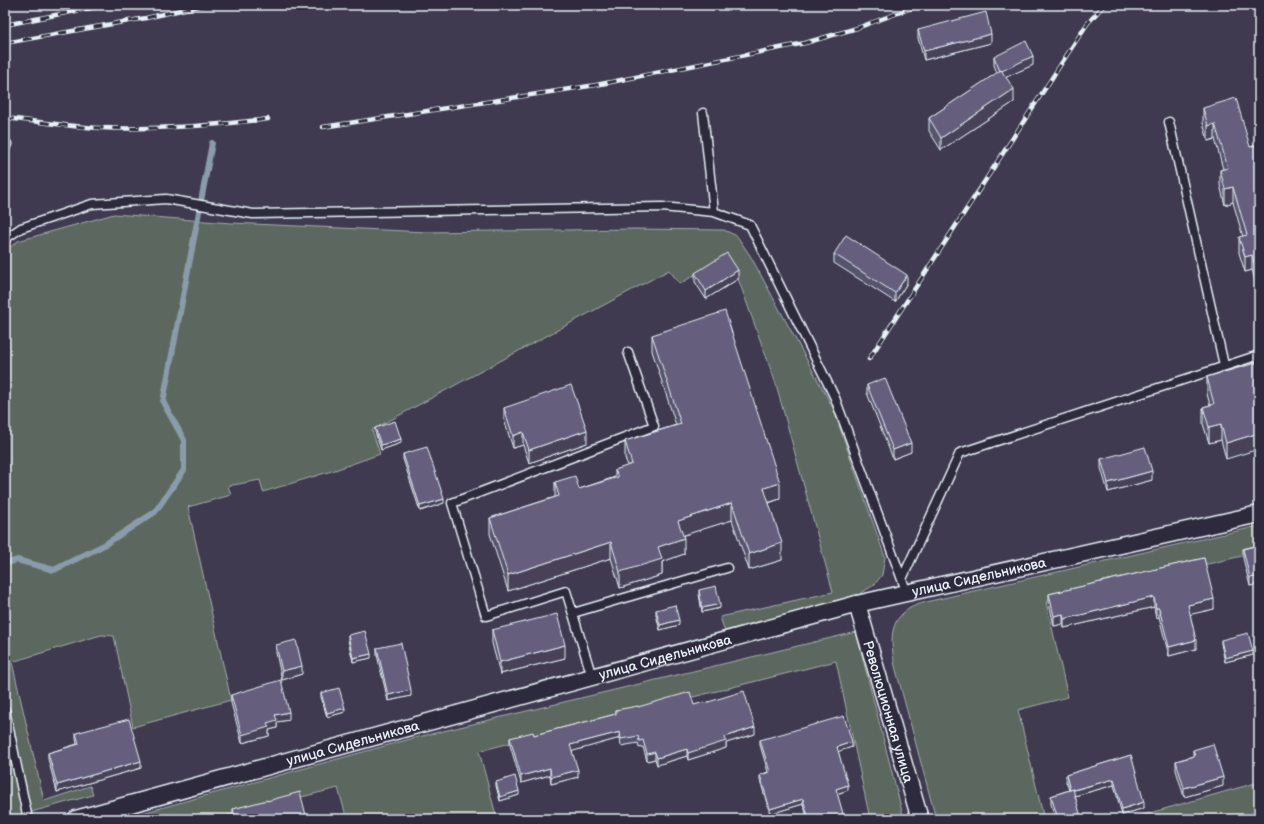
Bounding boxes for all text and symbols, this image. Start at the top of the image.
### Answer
street label: улица Сидельникова [910,553,1048,600]
street label: улица Сидельникова [597,630,734,683]
street label: Революционная улица [860,638,918,785]
street label: улица Сидельникова [284,716,422,769]

